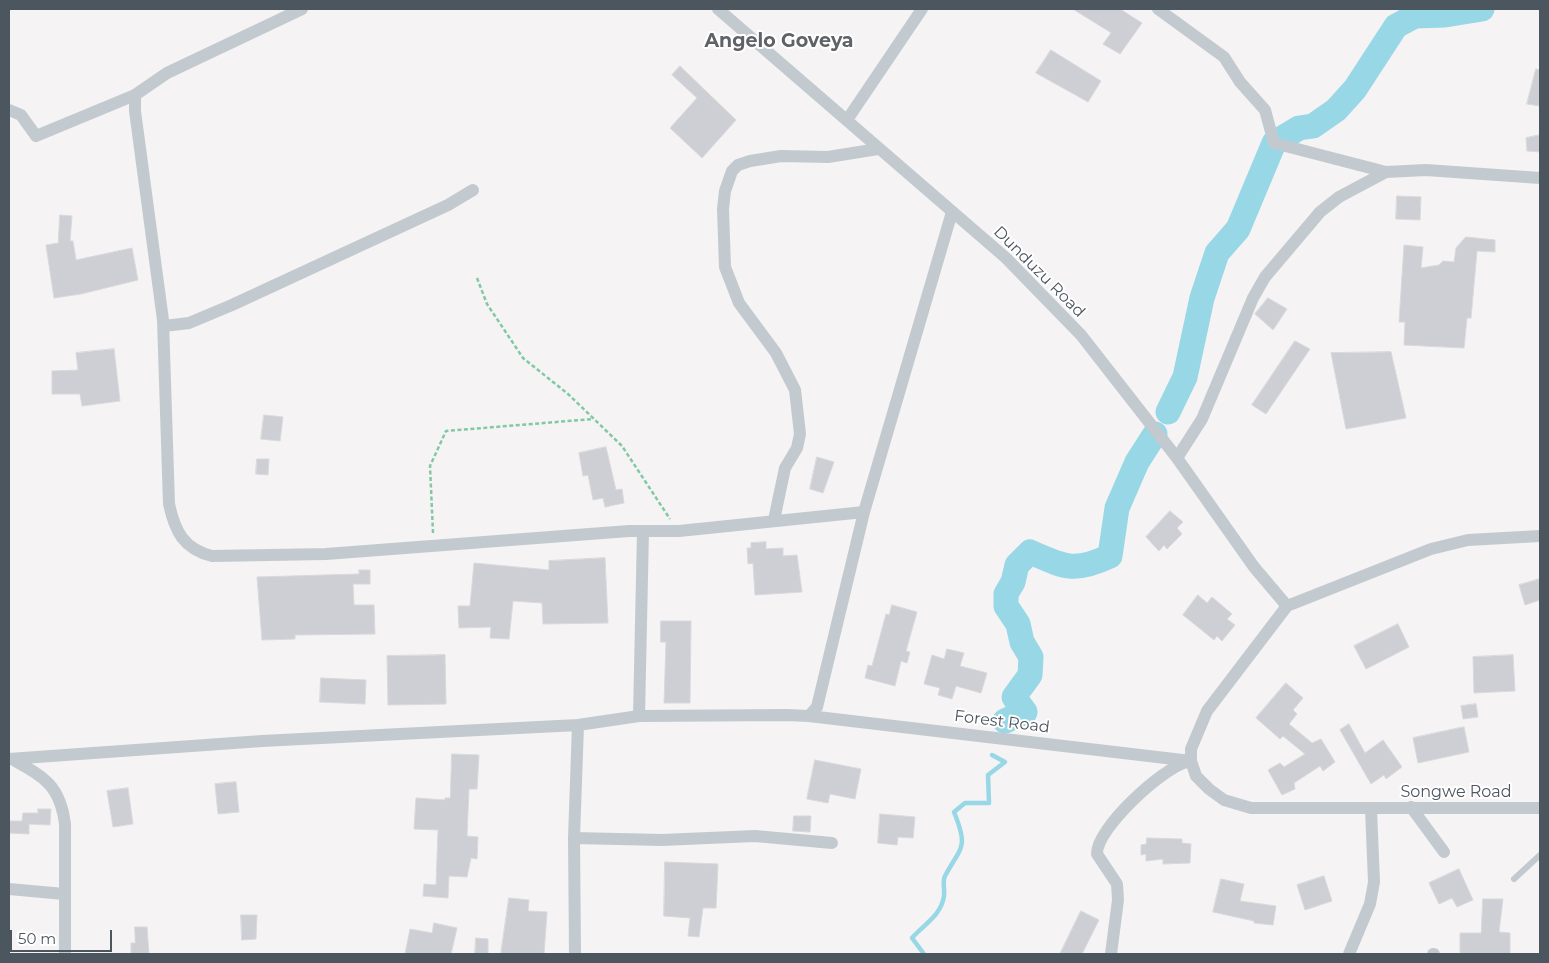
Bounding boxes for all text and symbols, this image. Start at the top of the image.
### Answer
district label: Angelo Goveya [704,30,854,52]
street label: Dunduzu Road [989,222,1089,322]
street label: Forest Road [953,707,1051,737]
street label: Songwe Road [1400,782,1512,802]
scale bar [12,920,115,952]
text: 50 m [18,929,56,948]

